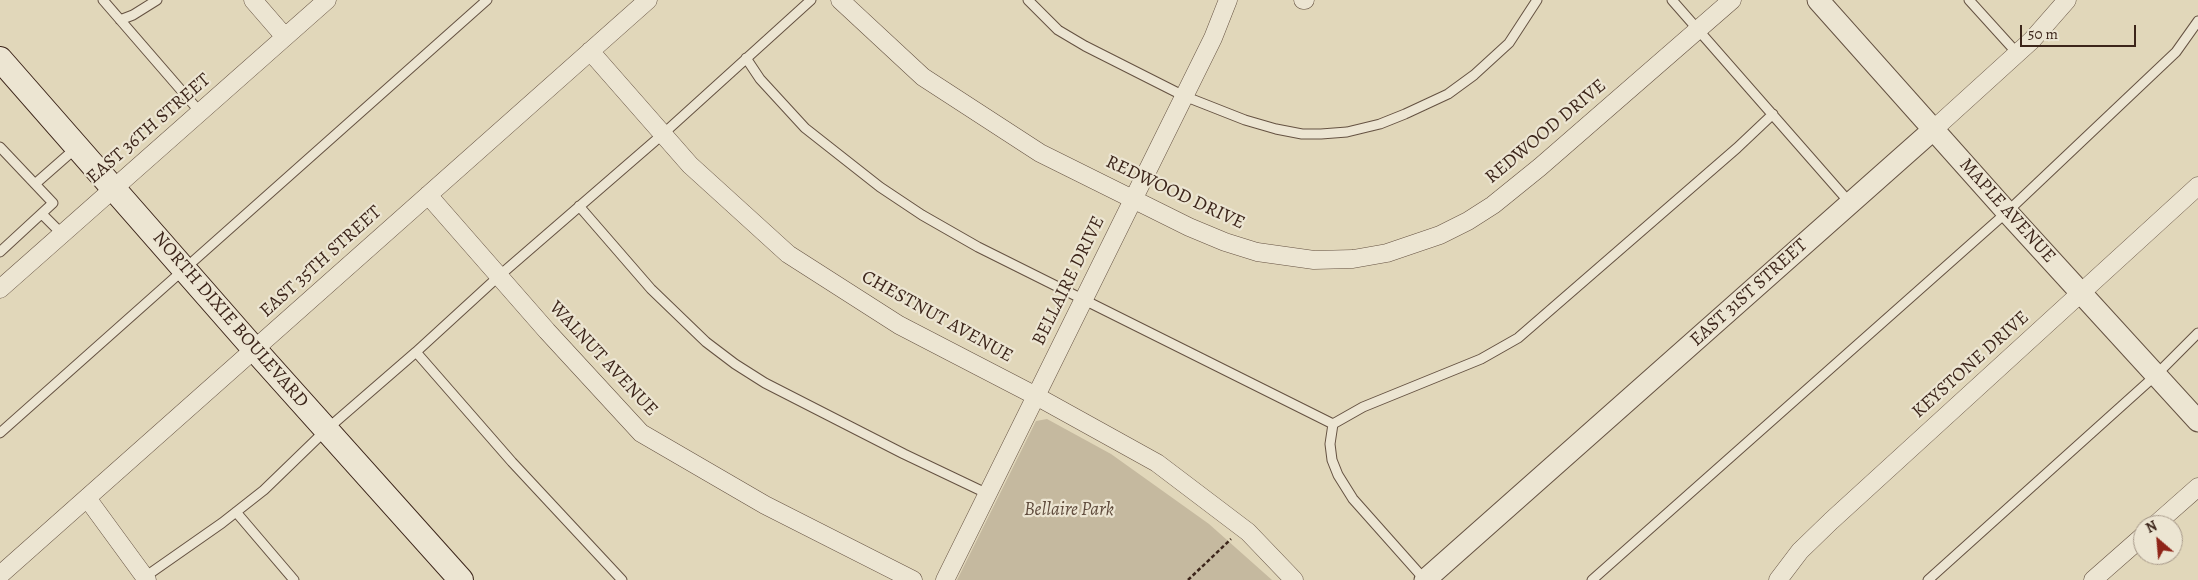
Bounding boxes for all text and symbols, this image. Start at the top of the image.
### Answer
scale bar [2023,15,2139,47]
text: 50 m [2028,24,2058,44]
street label: EAST 36TH STREET [82,69,216,189]
street label: REDWOOD DRIVE [1481,75,1611,189]
street label: REDWOOD DRIVE [1102,151,1248,235]
street label: MAPLE AVENUE [1954,154,2060,268]
street label: EAST 35TH STREET [255,201,387,323]
street label: BELLAIRE DRIVE [1028,213,1110,349]
street label: NORTH DIXIE BOULEVARD [147,227,313,413]
street label: EAST 31ST STREET [1686,234,1812,352]
street label: CHESTNUT AVENUE [857,266,1017,368]
street label: WALNUT AVENUE [544,297,662,421]
street label: KEYSTONE DRIVE [1908,307,2034,423]
park label: Bellaire Park [1024,499,1114,521]
north arrow [2133,515,2183,565]
text: N [2143,516,2160,538]

